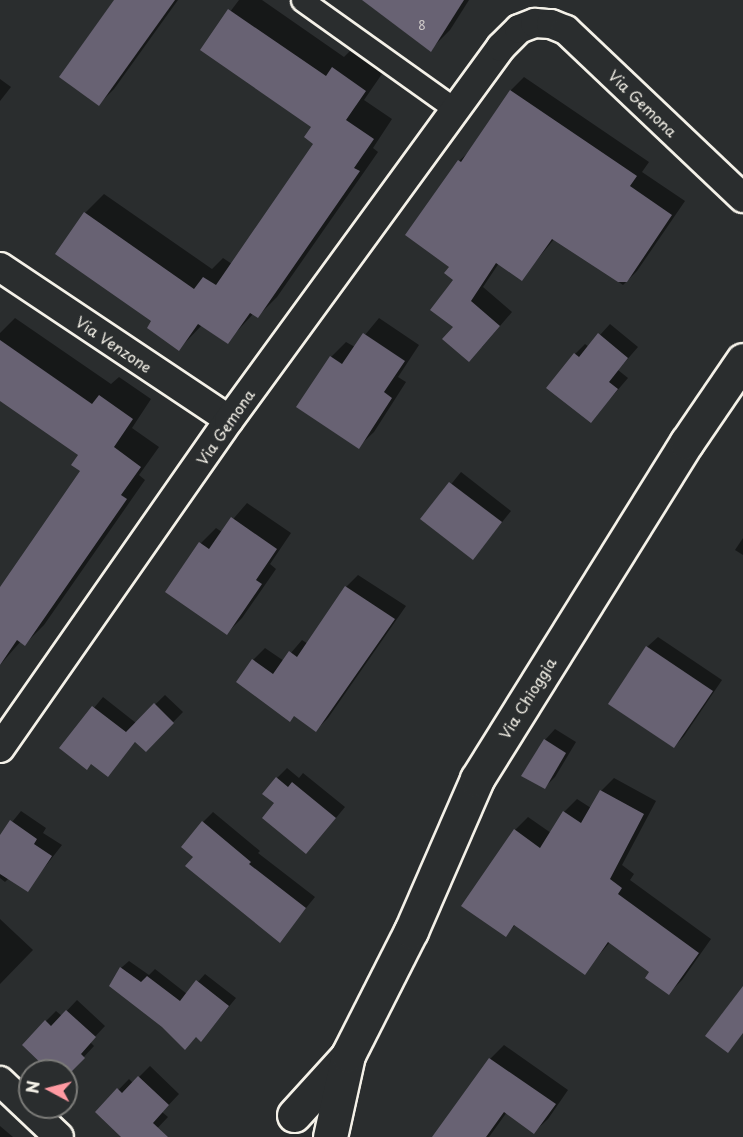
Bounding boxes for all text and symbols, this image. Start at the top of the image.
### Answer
house number: 8 [418,19,426,33]
street label: Via Gemona [605,66,681,140]
street label: Via Venzone [73,312,155,376]
street label: Via Gemona [192,386,258,468]
street label: Via Chioggia [495,654,559,742]
north arrow [18,1059,78,1119]
text: N [19,1079,45,1095]

